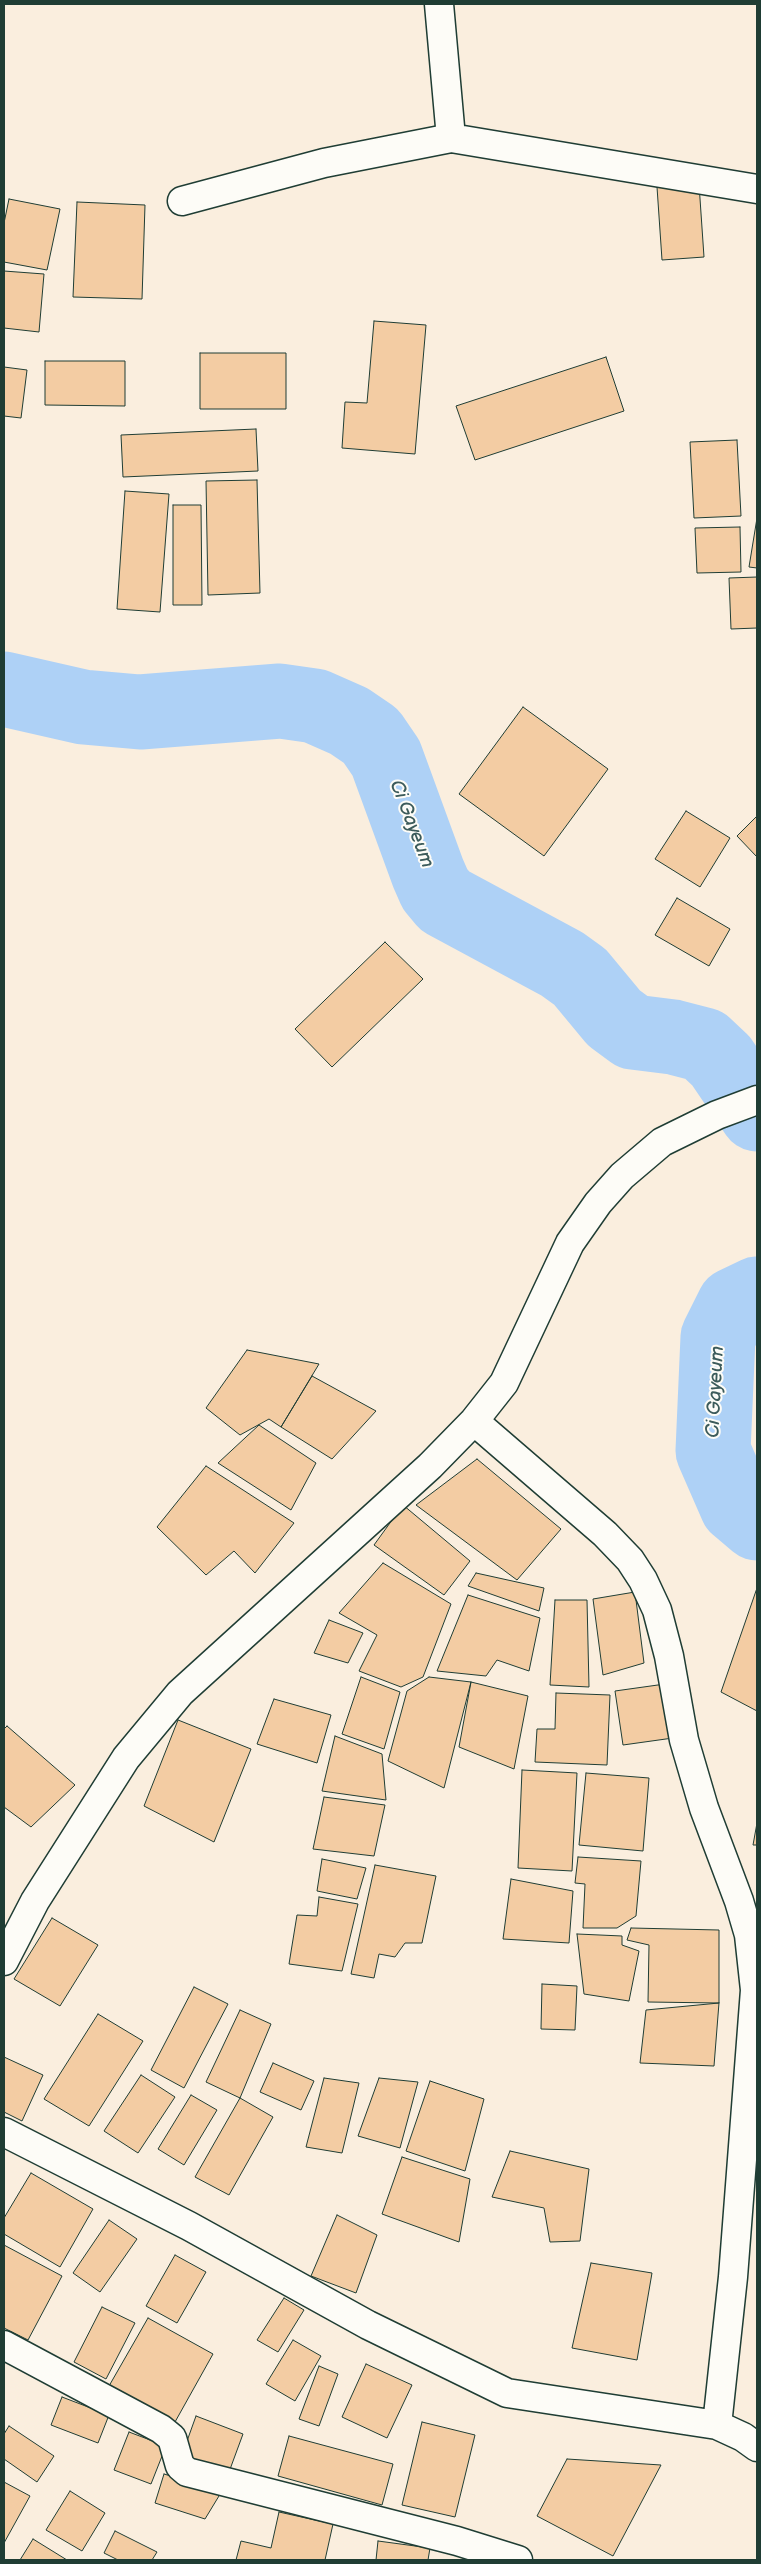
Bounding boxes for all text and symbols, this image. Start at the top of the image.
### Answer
water label: Ci Gayeum [384,777,438,871]
water label: Ci Gayeum [702,1345,730,1439]

